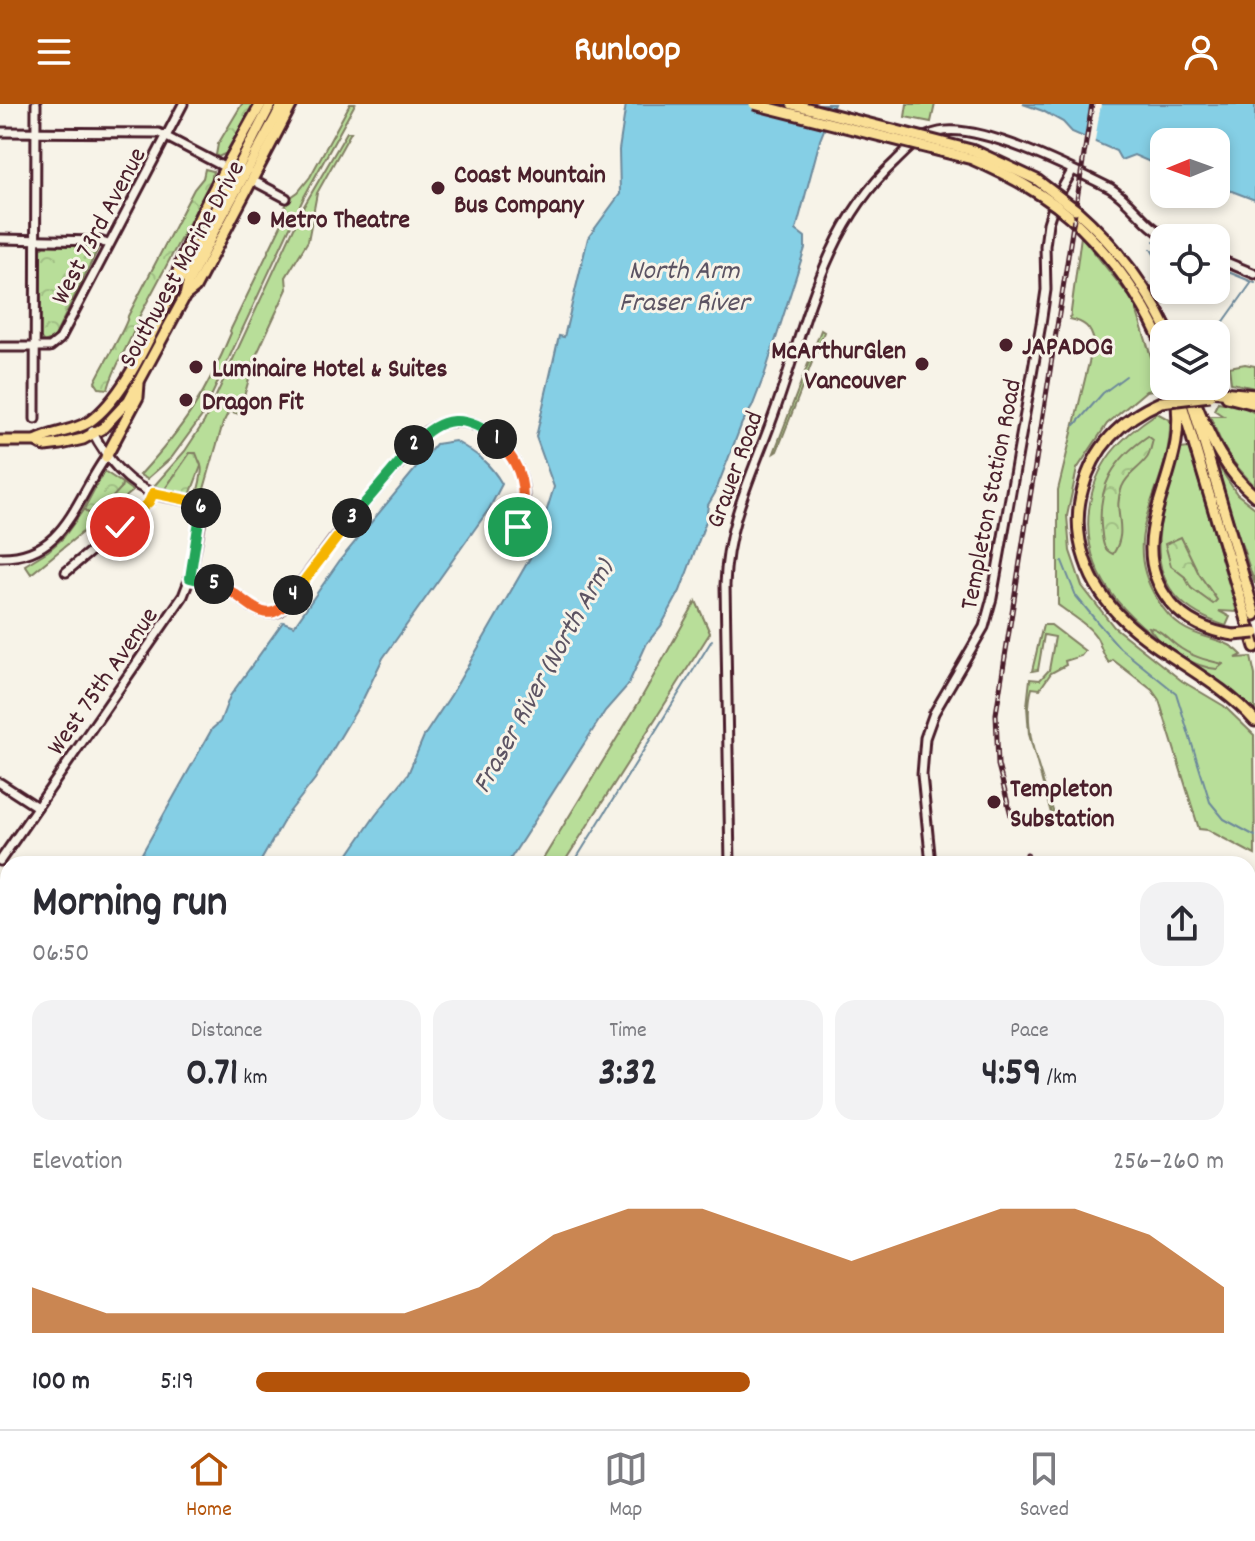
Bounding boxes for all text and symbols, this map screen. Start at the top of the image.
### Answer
text: Runloop [574,26,681,78]
icon: menu [32,30,76,74]
icon: person [1179,30,1223,74]
north arrow [1150,128,1230,208]
map controls [1150,128,1230,400]
street label: West 73rd Avenue [43,141,157,312]
street label: Southwest Marine Drive [111,154,255,375]
place label: Coast Mountain Bus Company [454,158,606,225]
marker: Coast Mountain Bus Company [429,179,447,197]
place label: Metro Theatre [270,203,410,240]
marker: Metro Theatre [245,209,263,227]
button: locate [1150,224,1230,304]
water label: North Arm Fraser River [619,253,753,325]
button: layers [1150,320,1230,400]
place label: JAPADOG [1022,330,1113,367]
place label: McArthurGlen Vancouver [771,334,906,401]
marker: JAPADOG [997,336,1015,354]
place label: Luminaire Hotel & Suites [212,352,447,389]
marker: McArthurGlen Vancouver [913,355,931,373]
marker: Luminaire Hotel & Suites [187,358,205,376]
street label: Templeton Station Road [952,376,1033,613]
place label: Dragon Fit [202,385,305,422]
marker: Dragon Fit [177,391,195,409]
street label: Grauer Road [698,407,775,534]
pin: 1 [477,419,517,459]
text: 1 [495,423,499,454]
pin: 2 [394,425,434,465]
text: 2 [409,429,419,460]
pin: 6 [181,488,221,528]
text: 6 [196,492,206,523]
pin [86,493,154,561]
pin [484,493,552,561]
pin: 3 [332,498,372,538]
text: 3 [347,502,357,533]
icon: check [98,505,142,549]
icon: arrive [496,505,540,549]
water label: Fraser River (North Arm) [464,552,627,802]
pin: 5 [194,564,234,604]
text: 5 [209,568,219,599]
pin: 4 [273,575,313,615]
text: 4 [288,579,298,610]
street label: West 75th Avenue [39,600,169,764]
place label: Templeton Substation [1010,772,1115,839]
marker: Templeton Substation [985,793,1003,811]
text: Morning run [32,874,227,937]
button: share [1140,882,1224,966]
text: 06:50 [32,936,89,973]
text: Distance [191,1016,263,1047]
text: Time [609,1016,647,1047]
text: Pace [1010,1016,1049,1047]
text: 0.71 [186,1047,238,1104]
text: 3:32 [598,1047,658,1104]
text: 4:59 [982,1047,1042,1104]
text: km [238,1063,268,1094]
text: /km [1042,1063,1077,1094]
text: Elevation [32,1144,122,1181]
text: 256–260 m [1113,1144,1224,1181]
text: 100 m [32,1364,90,1401]
text: 5:19 [160,1364,194,1401]
tab: Home [186,1447,232,1526]
tab: Map [604,1447,648,1526]
tab: Saved [1020,1447,1069,1526]

